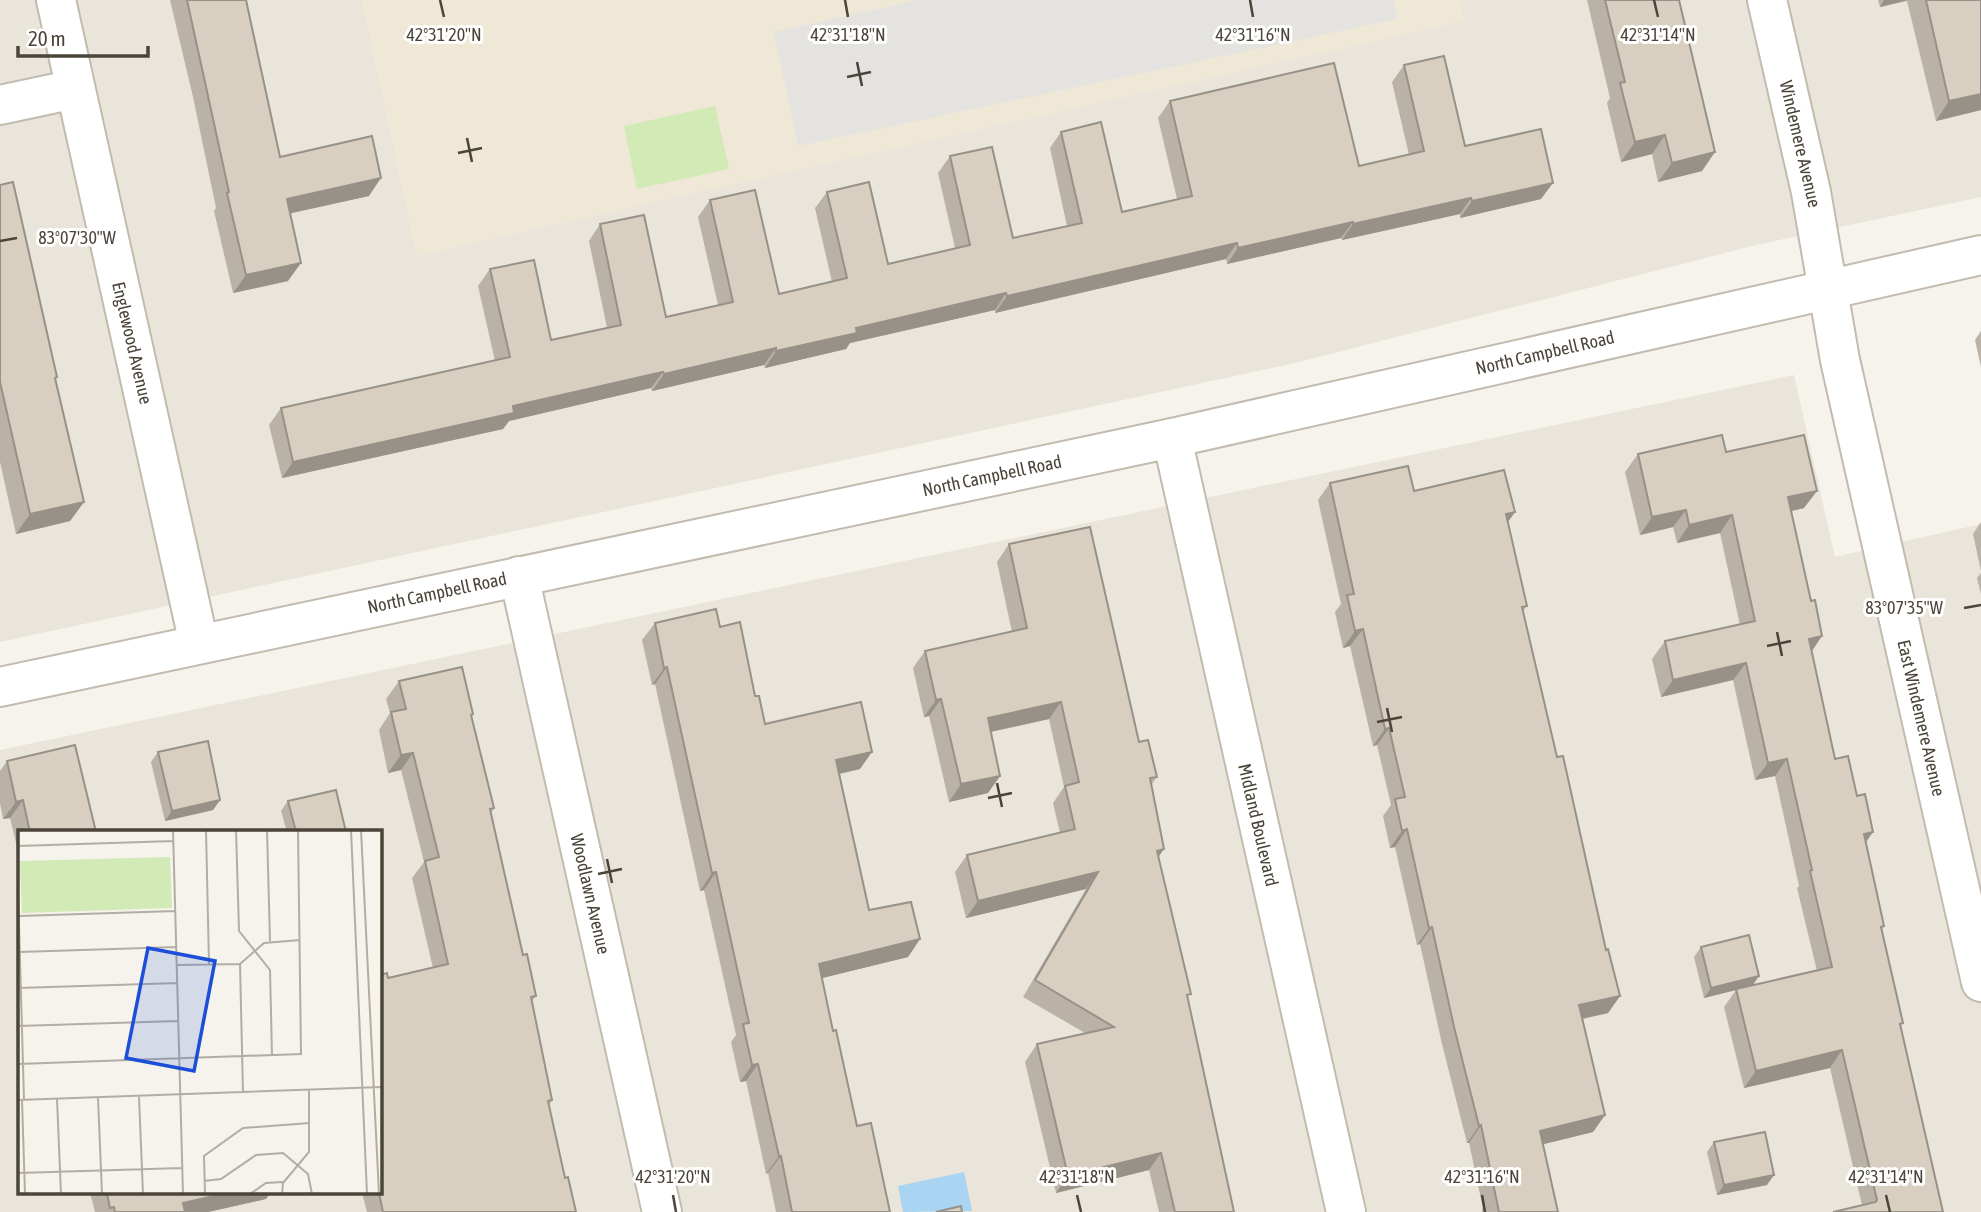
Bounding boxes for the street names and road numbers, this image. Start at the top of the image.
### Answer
street label: Windemere Avenue [1776,78,1825,209]
street label: Englewood Avenue [108,280,157,406]
street label: North Campbell Road [1474,326,1616,379]
street label: North Campbell Road [920,451,1063,501]
street label: North Campbell Road [365,568,508,618]
street label: East Windemere Avenue [1893,638,1950,798]
street label: Midland Boulevard [1234,761,1283,888]
street label: Woodlawn Avenue [566,832,615,956]

